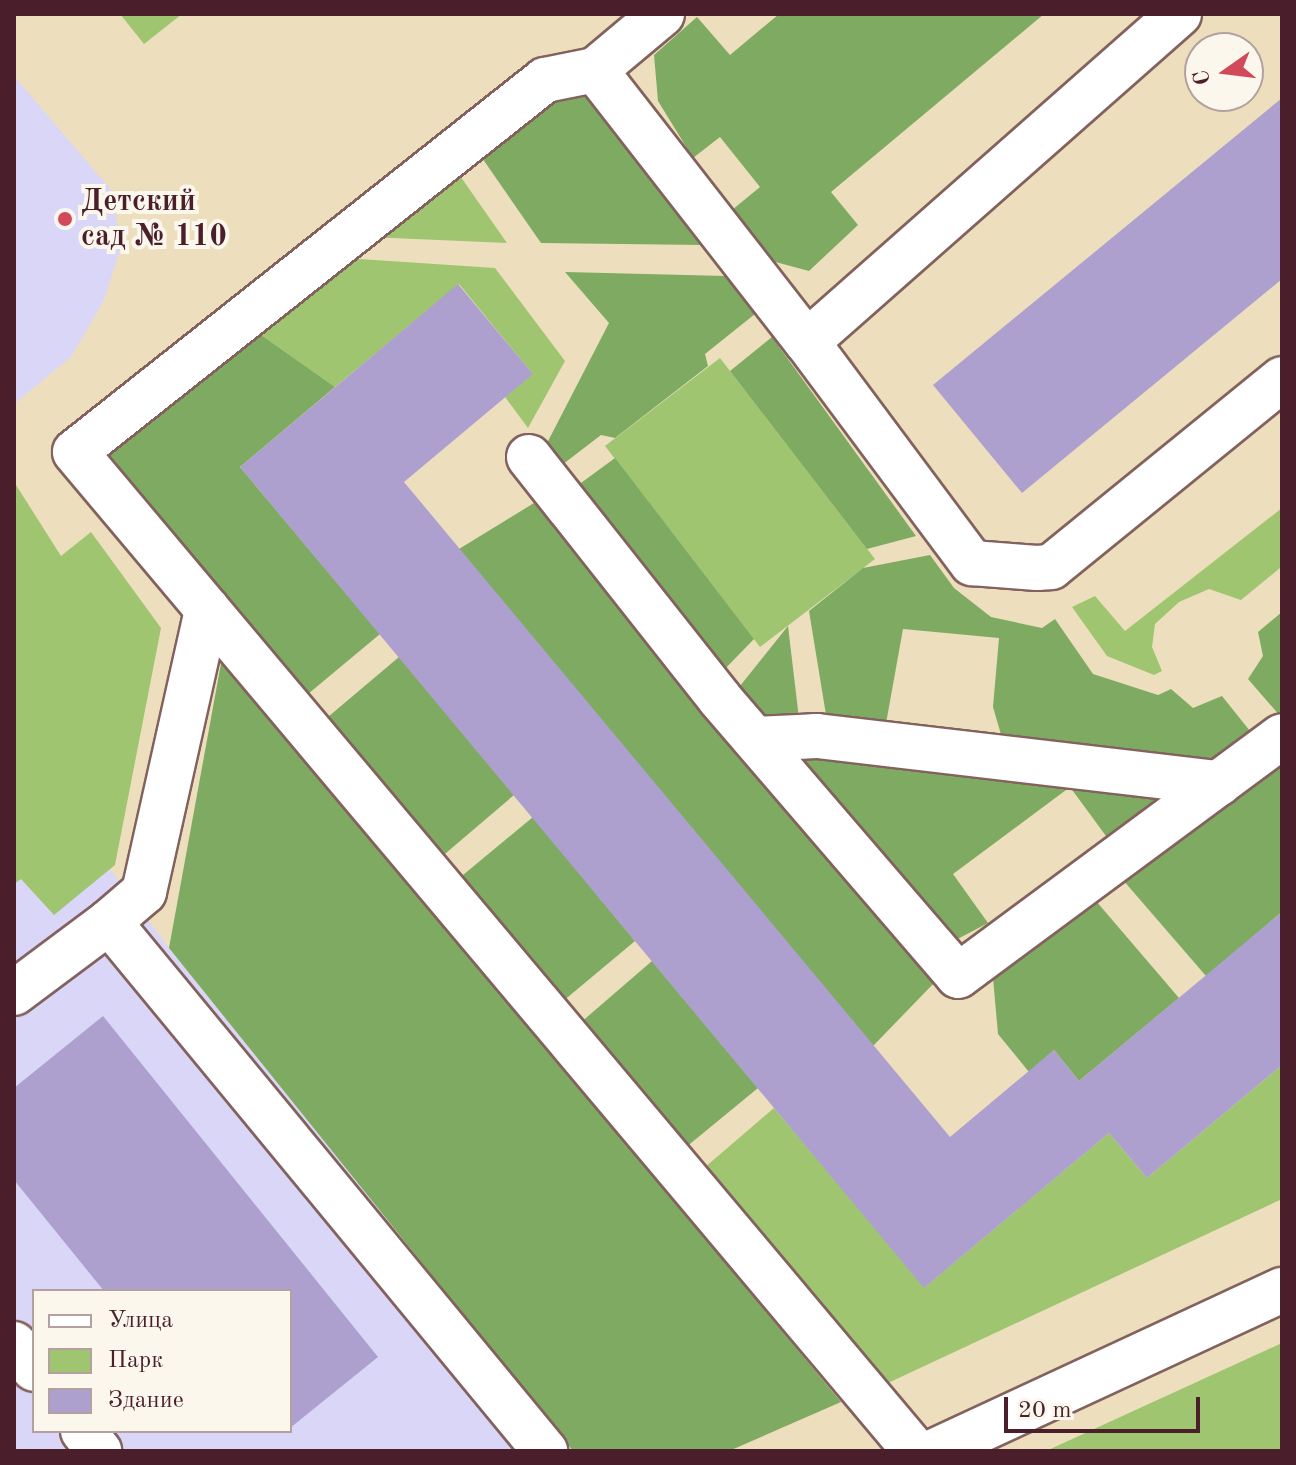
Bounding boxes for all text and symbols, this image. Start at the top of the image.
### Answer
north arrow [1184,32,1264,112]
text: С [1190,68,1215,87]
place label: Детский сад № 110 [81,184,227,254]
marker: Детский сад № 110 [56,210,74,228]
legend [32,1289,292,1433]
text: Улица [108,1309,173,1333]
text: Парк [108,1349,163,1373]
scale bar [1008,1381,1204,1431]
text: Здание [108,1389,184,1413]
text: 20 m [1018,1399,1072,1423]

